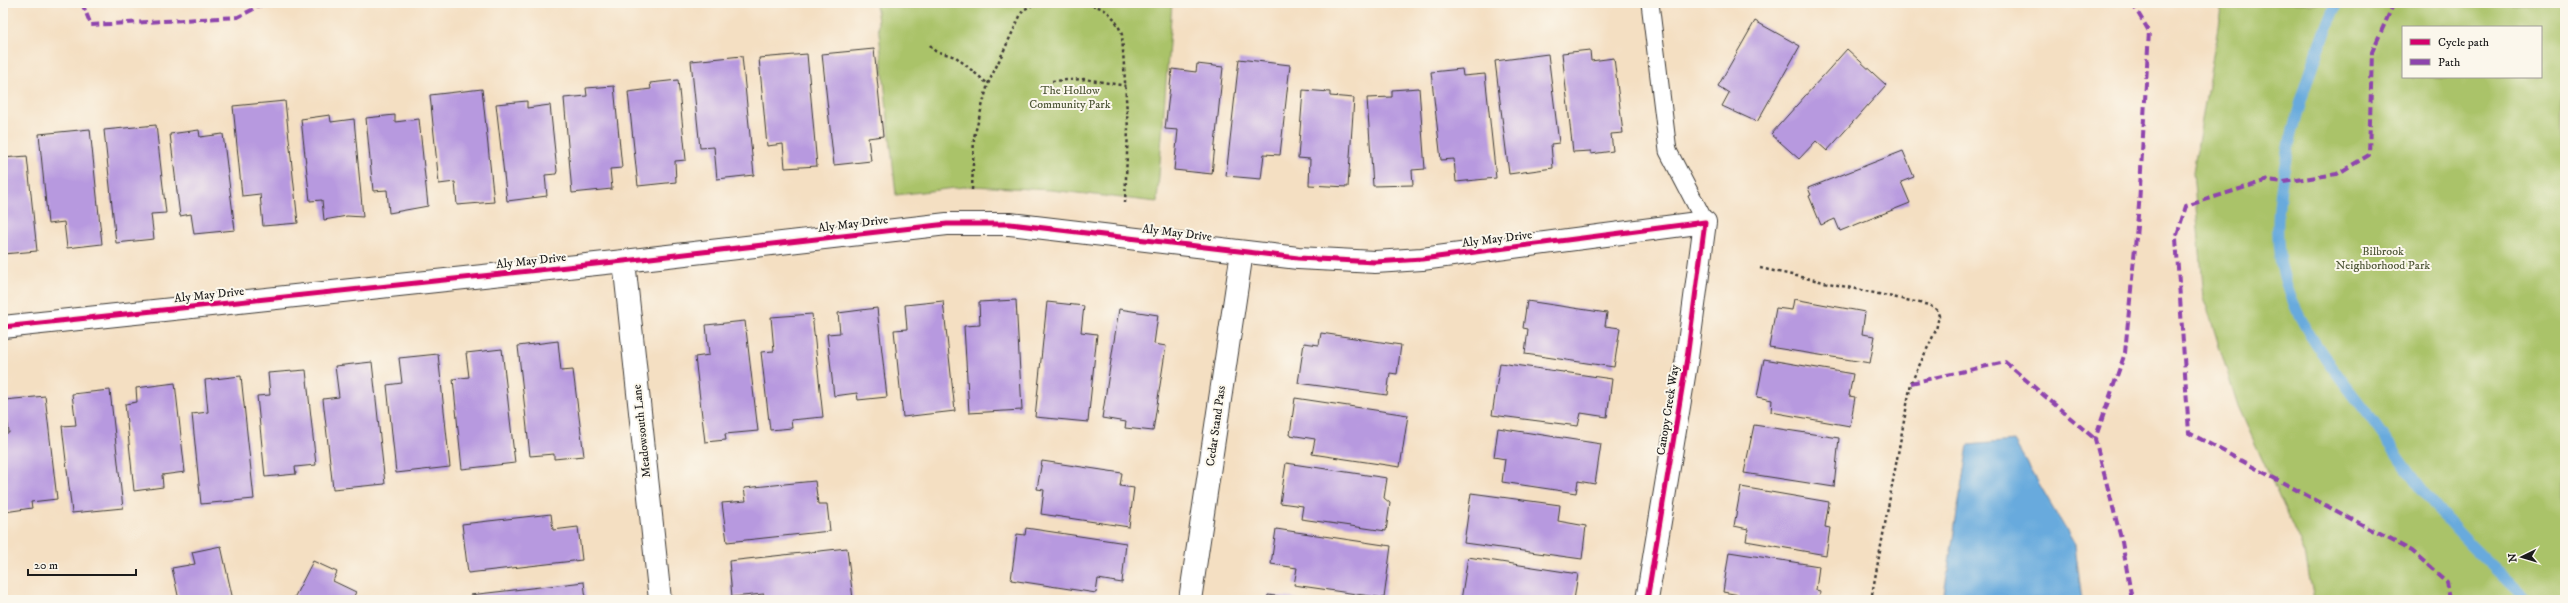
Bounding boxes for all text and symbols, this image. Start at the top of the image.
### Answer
legend [2402,26,2542,78]
text: Cycle path [2438,35,2490,50]
text: Path [2438,55,2461,70]
park label: The Hollow Community Park [1029,83,1111,112]
street label: Aly May Drive [817,212,889,236]
street label: Aly May Drive [1141,221,1213,245]
street label: Aly May Drive [1461,227,1533,251]
park label: Bilbrook Neighborhood Park [2336,244,2430,273]
street label: Aly May Drive [495,250,567,272]
street label: Aly May Drive [173,284,245,306]
street label: Canopy Creek Way [1653,363,1683,456]
street label: Meadowsouth Lane [630,384,654,478]
street label: Cedar Stand Pass [1203,385,1229,467]
north arrow [2502,537,2542,577]
scale bar [28,551,136,577]
text: N [2506,553,2520,563]
text: 20 m [34,558,58,573]

